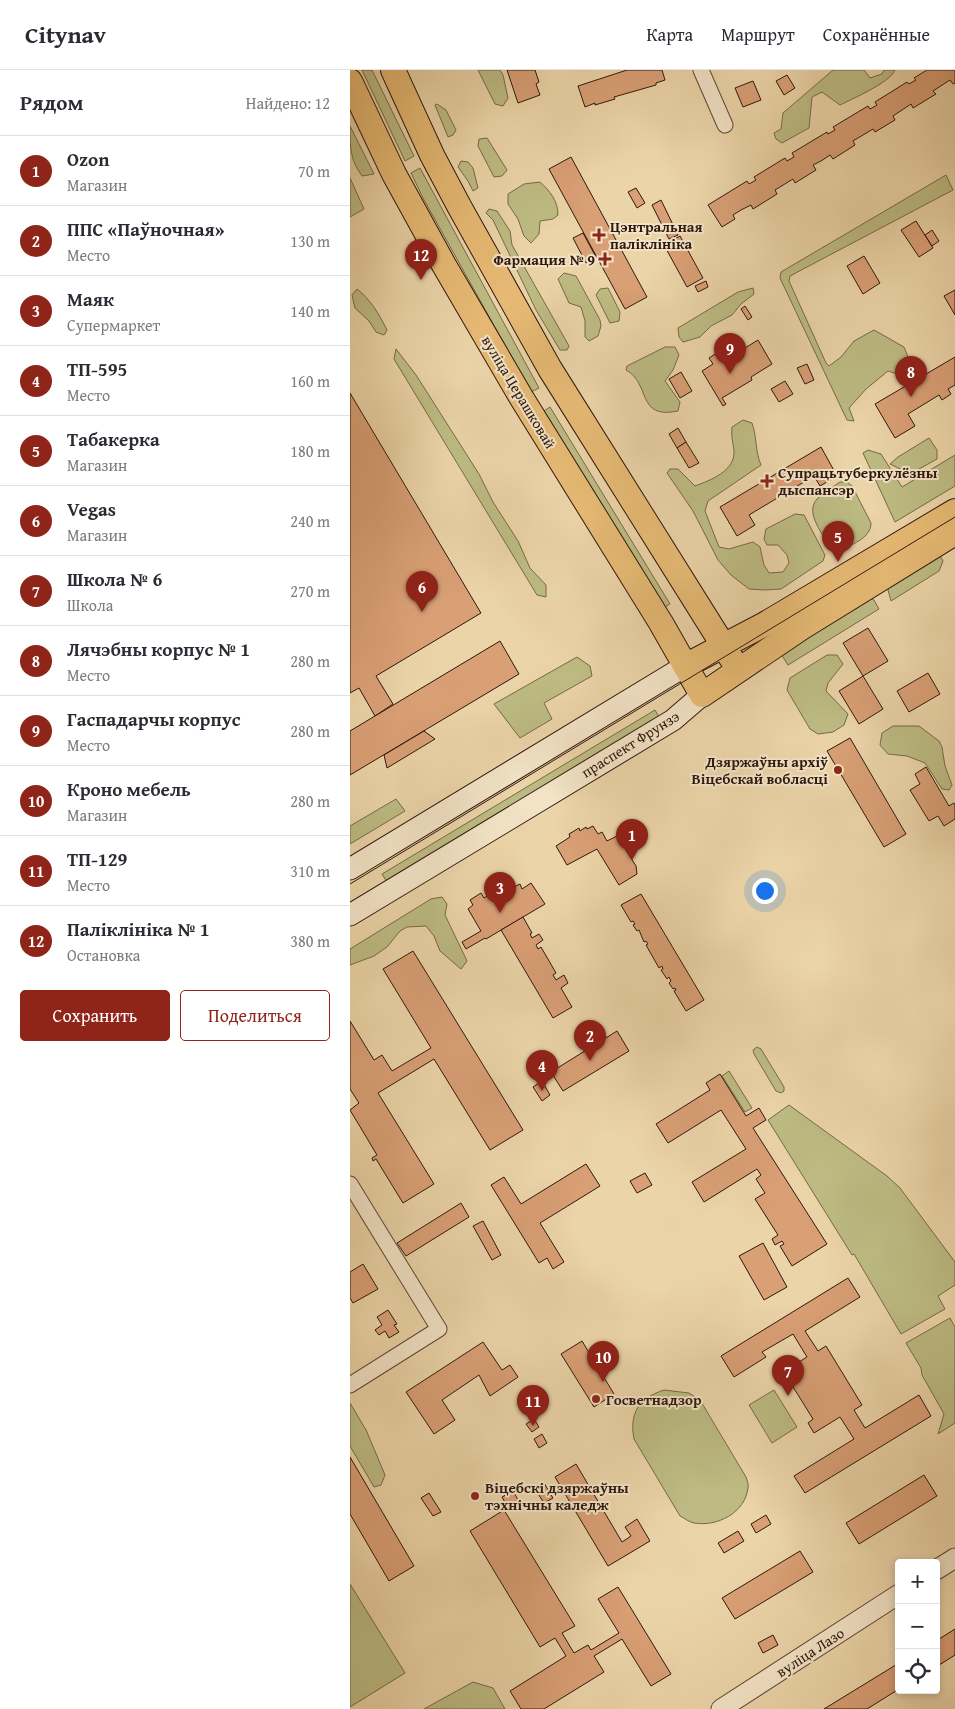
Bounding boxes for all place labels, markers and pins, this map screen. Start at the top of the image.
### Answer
place label: Цэнтральная паліклініка [610,216,703,254]
marker: Цэнтральная паліклініка [592,228,606,242]
pin: 12 [405,239,437,280]
place label: Фармация № 9 [493,249,595,270]
marker: Фармация № 9 [599,253,611,265]
pin: 9 [714,333,746,374]
pin: 8 [895,356,927,397]
place label: Супрацьтуберкулёзны дыспансэр [778,462,938,500]
marker: Супрацьтуберкулёзны дыспансэр [760,474,774,488]
pin: 5 [822,521,854,562]
pin: 6 [406,571,438,612]
place label: Дзяржаўны архіў Віцебскай вобласці [691,751,828,789]
marker: Дзяржаўны архіў Віцебскай вобласці [832,764,844,776]
pin: 1 [616,819,648,860]
pin: 3 [484,872,516,913]
pin: 2 [574,1020,606,1061]
pin: 4 [526,1050,558,1091]
pin: 10 [587,1341,619,1382]
pin: 7 [772,1355,804,1396]
pin: 11 [517,1385,549,1426]
place label: Госветнадзор [606,1389,702,1410]
marker: Госветнадзор [590,1393,602,1405]
place label: Віцебскі дзяржаўны тэхнічны каледж [485,1477,629,1515]
marker: Віцебскі дзяржаўны тэхнічны каледж [469,1490,481,1502]

